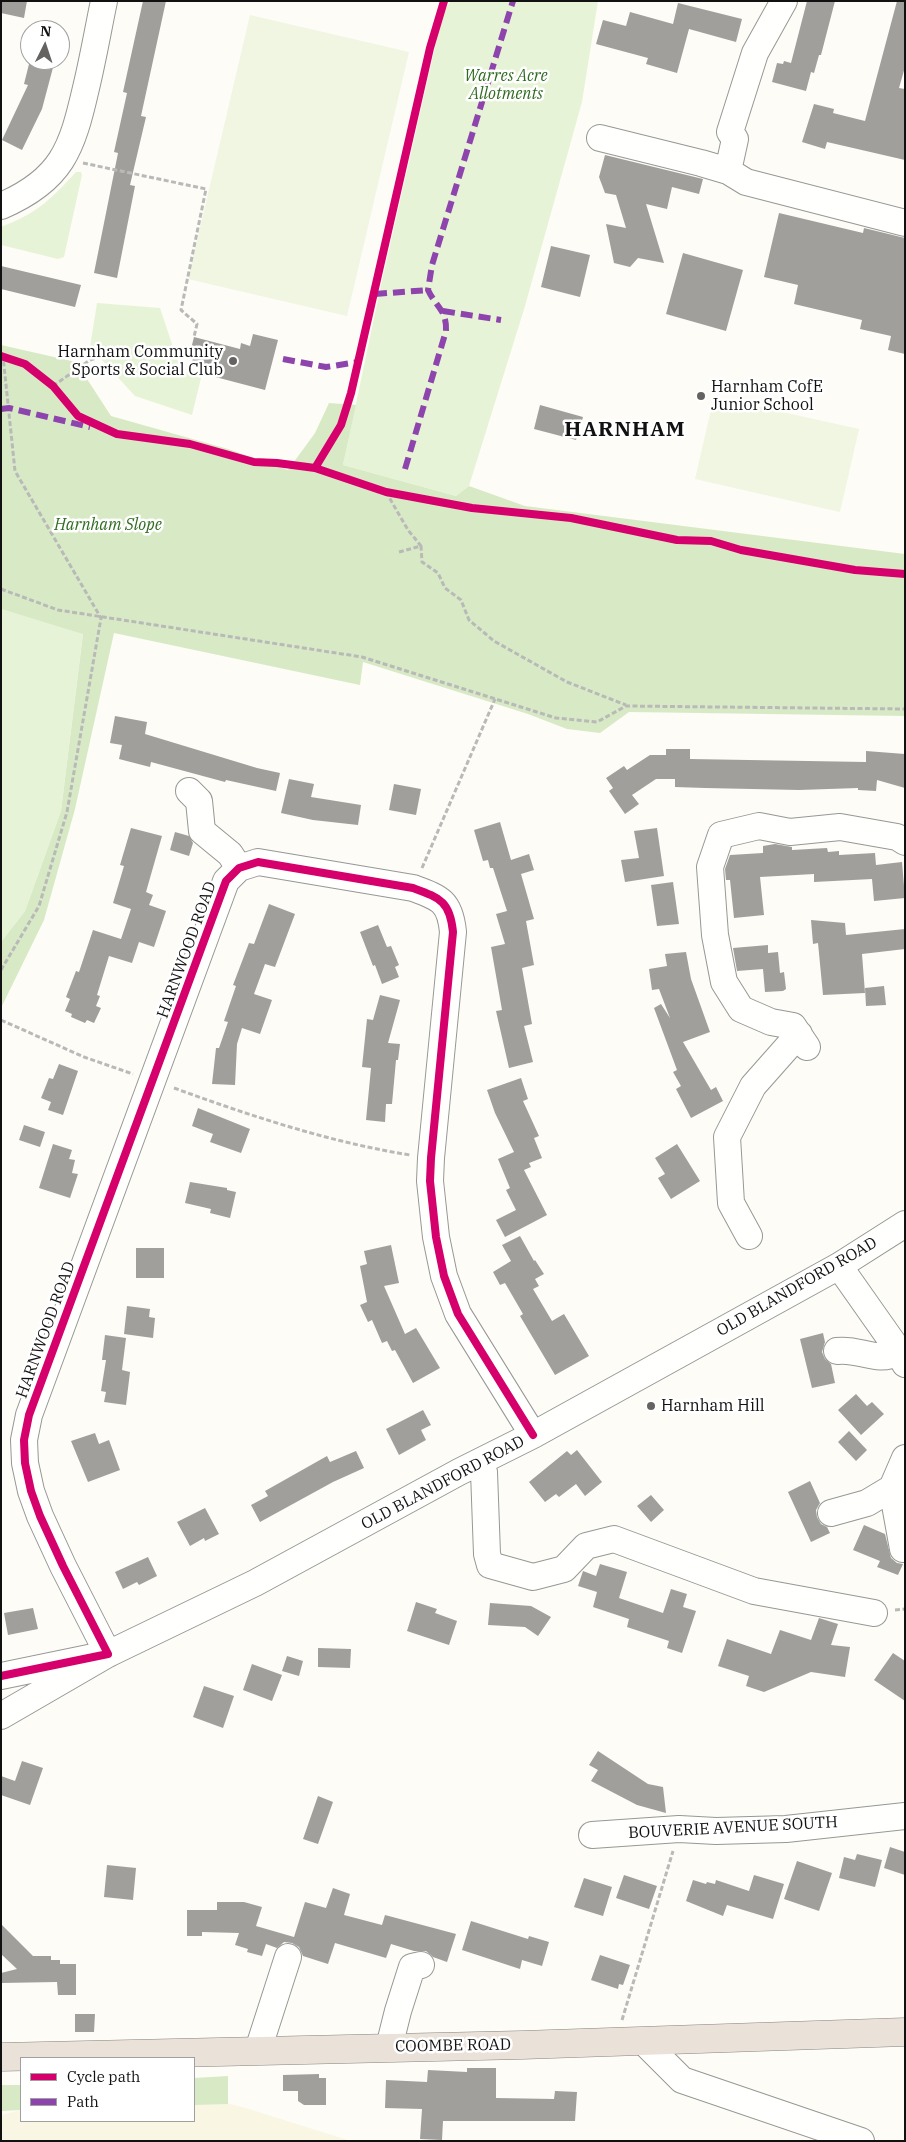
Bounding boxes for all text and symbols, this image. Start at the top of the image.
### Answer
north arrow [20,20,70,70]
text: N [40,22,52,40]
park label: Warres Acre Allotments [464,66,548,104]
place label: Harnham Community Sports & Social Club [58,342,223,380]
marker: Harnham Community Sports & Social Club [227,355,239,367]
place label: Harnham CofE Junior School [711,377,823,415]
marker: Harnham CofE Junior School [695,390,707,402]
district label: HARNHAM [563,417,687,443]
park label: Harnham Slope [54,515,162,535]
street label: HARNWOOD ROAD [153,879,221,1021]
street label: OLD BLANDFORD ROAD [713,1233,881,1341]
street label: HARNWOOD ROAD [12,1259,80,1401]
place label: Harnham Hill [661,1396,765,1416]
marker: Harnham Hill [645,1400,657,1412]
street label: OLD BLANDFORD ROAD [358,1432,528,1534]
street label: BOUVERIE AVENUE SOUTH [628,1813,838,1843]
street label: COOMBE ROAD [395,2035,511,2057]
legend [20,2057,195,2122]
text: Cycle path [67,2067,140,2086]
text: Path [67,2092,99,2111]

